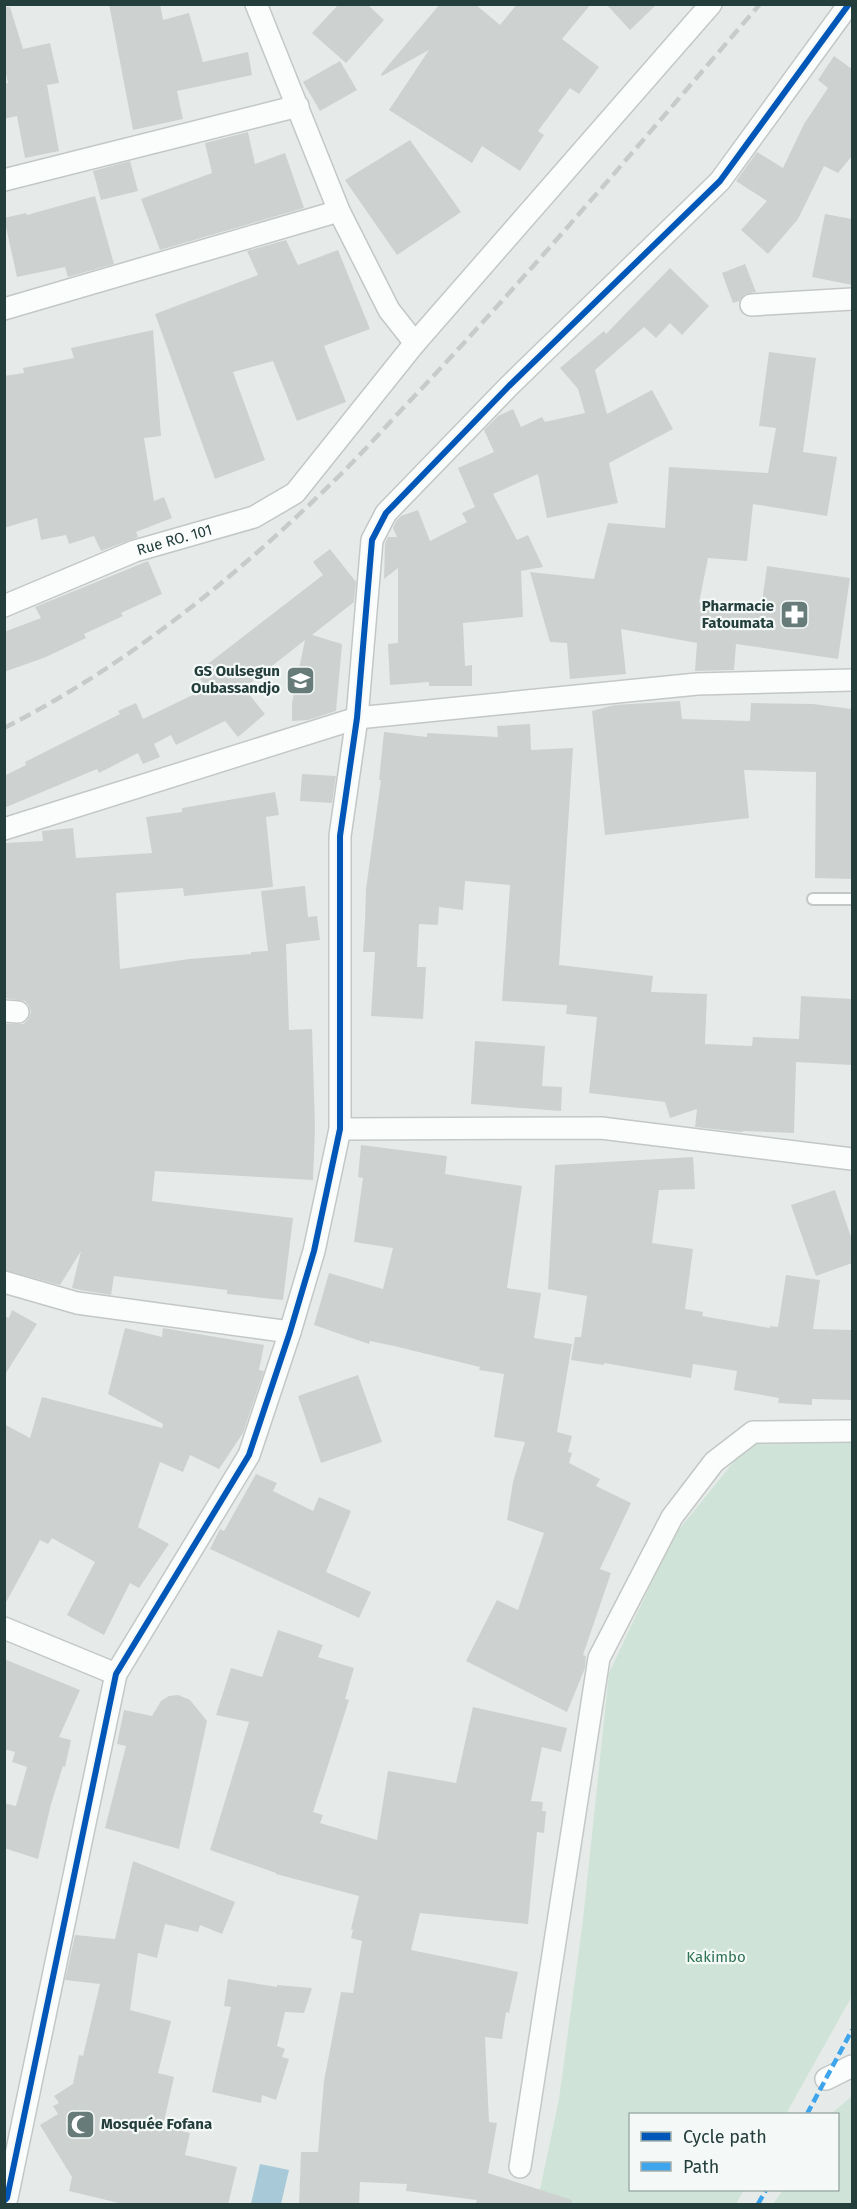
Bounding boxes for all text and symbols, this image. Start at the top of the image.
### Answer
street label: Rue RO. 101 [135,520,214,559]
place label: Pharmacie Fatoumata [702,597,774,632]
pharmacy icon: Pharmacie Fatoumata [779,599,811,631]
place label: GS Oulsegun Oubassandjo [191,662,280,697]
school or university icon: GS Oulsegun Oubassandjo [285,664,317,696]
park label: Kakimbo [686,1948,746,1966]
mosque icon: Mosquée Fofana [64,2108,96,2140]
legend [629,2113,839,2191]
place label: Mosquée Fofana [101,2115,212,2133]
text: Cycle path [683,2126,767,2148]
text: Path [683,2156,719,2178]

